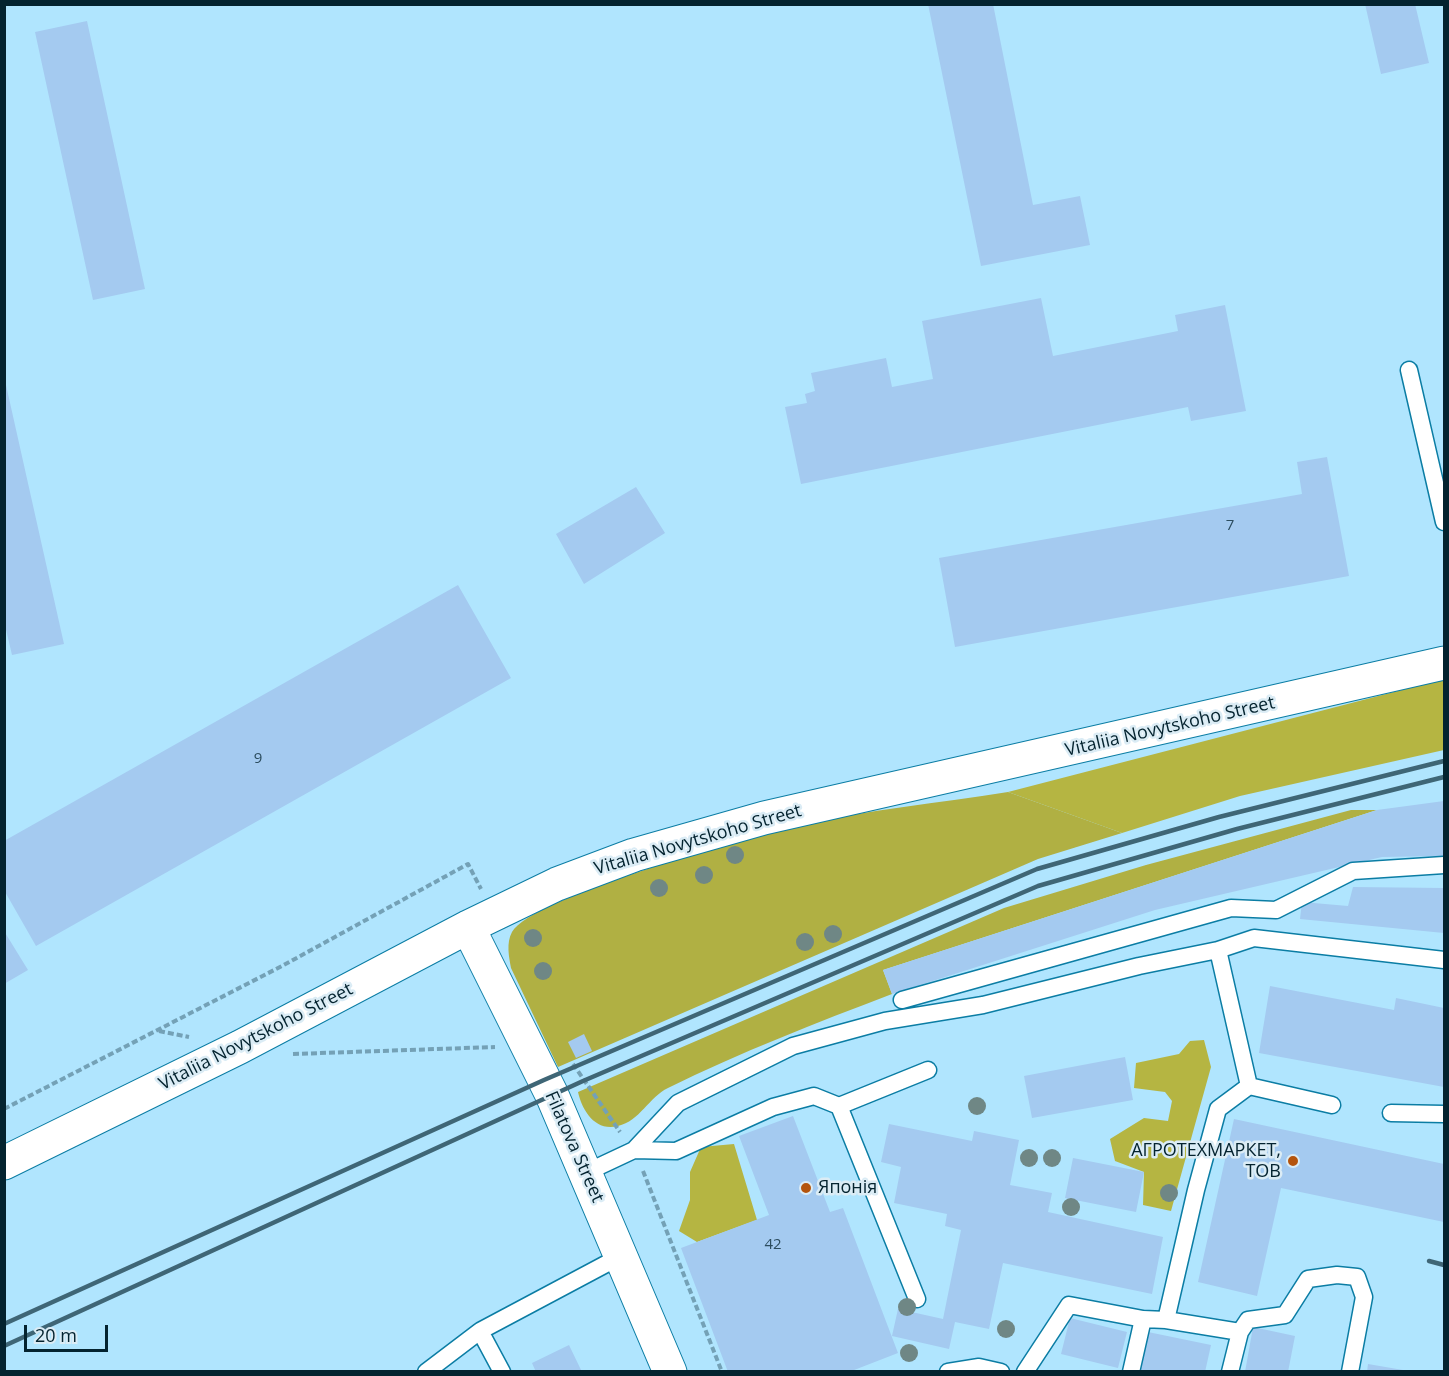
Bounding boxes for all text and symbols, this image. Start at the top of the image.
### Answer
house number: 7 [1226,517,1234,535]
street label: Vitaliia Novytskoho Street [1063,692,1277,762]
house number: 9 [254,750,262,768]
street label: Vitaliia Novytskoho Street [592,800,804,880]
street label: Vitaliia Novytskoho Street [156,979,356,1095]
street label: Filatova Street [540,1088,608,1206]
place label: АГРОТЕХМАРКЕТ, ТОВ [1131,1140,1281,1182]
marker: АГРОТЕХМАРКЕТ, ТОВ [1286,1154,1300,1168]
place label: Японія [818,1177,877,1199]
marker: Японія [799,1181,813,1195]
house number: 42 [764,1236,782,1254]
scale bar [27,1313,111,1351]
text: 20 m [35,1323,77,1347]

